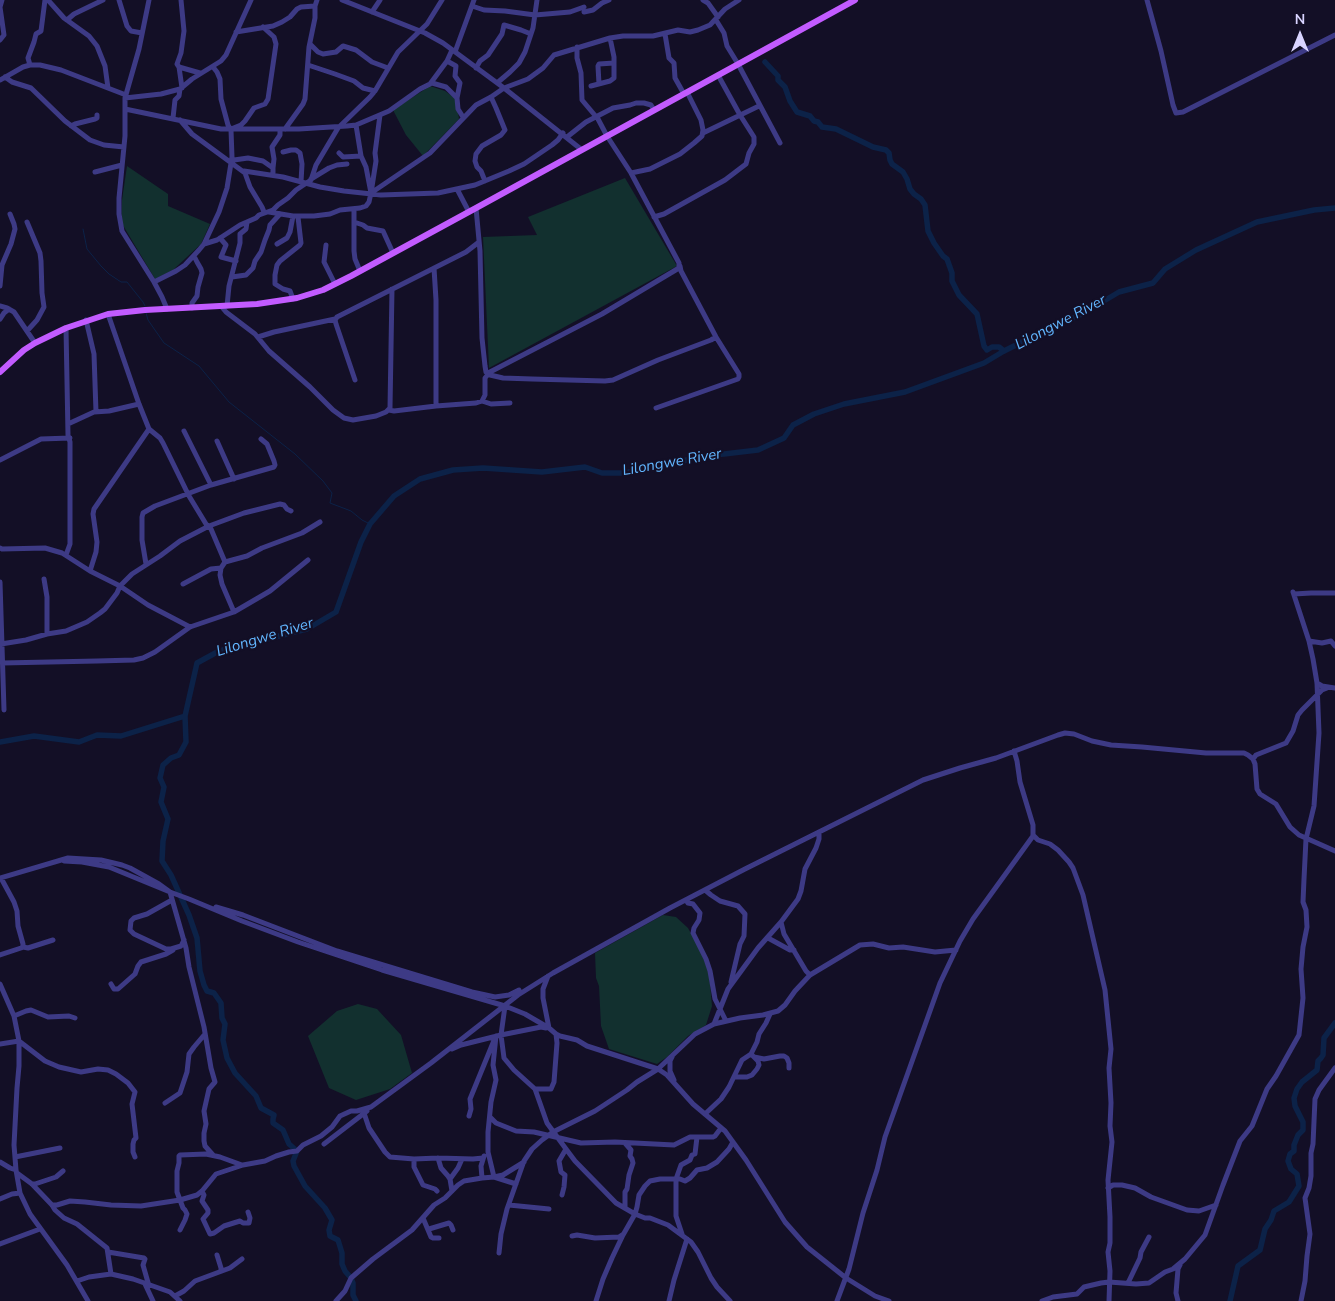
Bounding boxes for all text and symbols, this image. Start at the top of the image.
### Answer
north arrow [1275,10,1325,60]
text: N [1295,10,1305,29]
water label: Lilongwe River [1012,291,1110,355]
water label: Lilongwe River [621,445,723,481]
water label: Lilongwe River [214,615,316,661]

